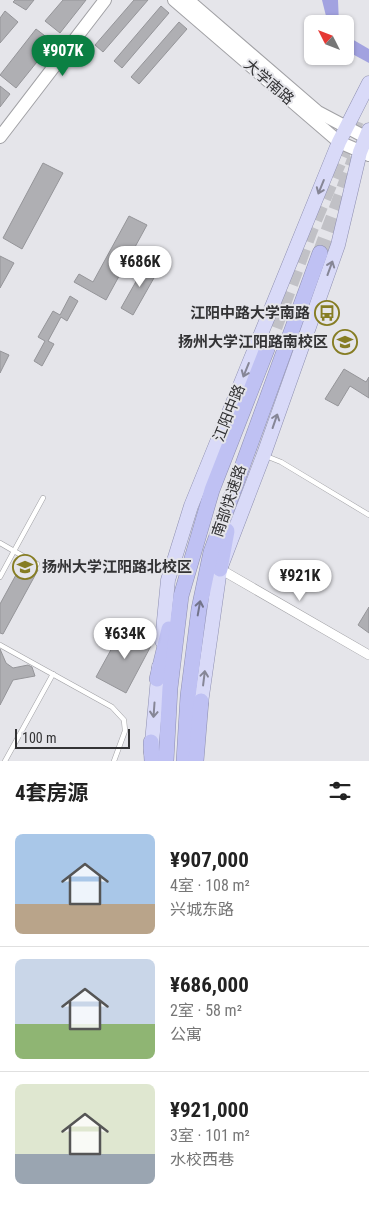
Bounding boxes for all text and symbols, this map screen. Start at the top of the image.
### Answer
north arrow [304,15,354,65]
map controls [304,15,354,65]
pin: ¥907K [28,34,98,77]
text: ¥907K [43,41,83,60]
street label: 大学南路 [240,56,298,108]
one-way arrow [316,179,325,194]
pin: ¥686K [105,246,175,288]
text: ¥686K [120,252,160,271]
one-way arrow [326,261,335,277]
bus stop icon: 江阳中路大学南路 [314,300,340,326]
place label: 江阳中路大学南路 [190,304,310,322]
school or university icon: 扬州大学江阳路南校区 [332,329,358,355]
place label: 扬州大学江阳路南校区 [178,333,328,351]
one-way arrow [241,362,251,377]
street label: 江阳中路 [209,382,249,444]
one-way arrow [271,414,280,430]
street label: 南部快速路 [208,463,250,539]
school or university icon: 扬州大学江阳路北校区 [12,554,38,580]
place label: 扬州大学江阳路北校区 [42,558,192,576]
pin: ¥921K [265,560,335,602]
text: ¥921K [280,566,320,585]
one-way arrow [195,601,205,617]
pin: ¥634K [90,618,160,660]
text: ¥634K [105,624,145,643]
one-way arrow [199,670,209,686]
one-way arrow [149,702,158,718]
scale bar [15,726,130,749]
text: 100 m [22,730,57,746]
icon: filters [326,777,354,805]
text: 4套房源 [15,781,89,805]
text: ¥907,000 [170,848,249,872]
icon: home [55,854,115,914]
text: 4室 · 108 m² [170,876,250,895]
text: 兴城东路 [170,900,234,919]
text: ¥686,000 [170,973,249,997]
icon: home [55,979,115,1039]
text: 2室 · 58 m² [170,1001,242,1020]
text: 公寓 [170,1025,202,1044]
text: ¥921,000 [170,1098,249,1122]
icon: home [55,1104,115,1164]
text: 3室 · 101 m² [170,1126,250,1145]
text: 水校西巷 [170,1150,234,1169]

